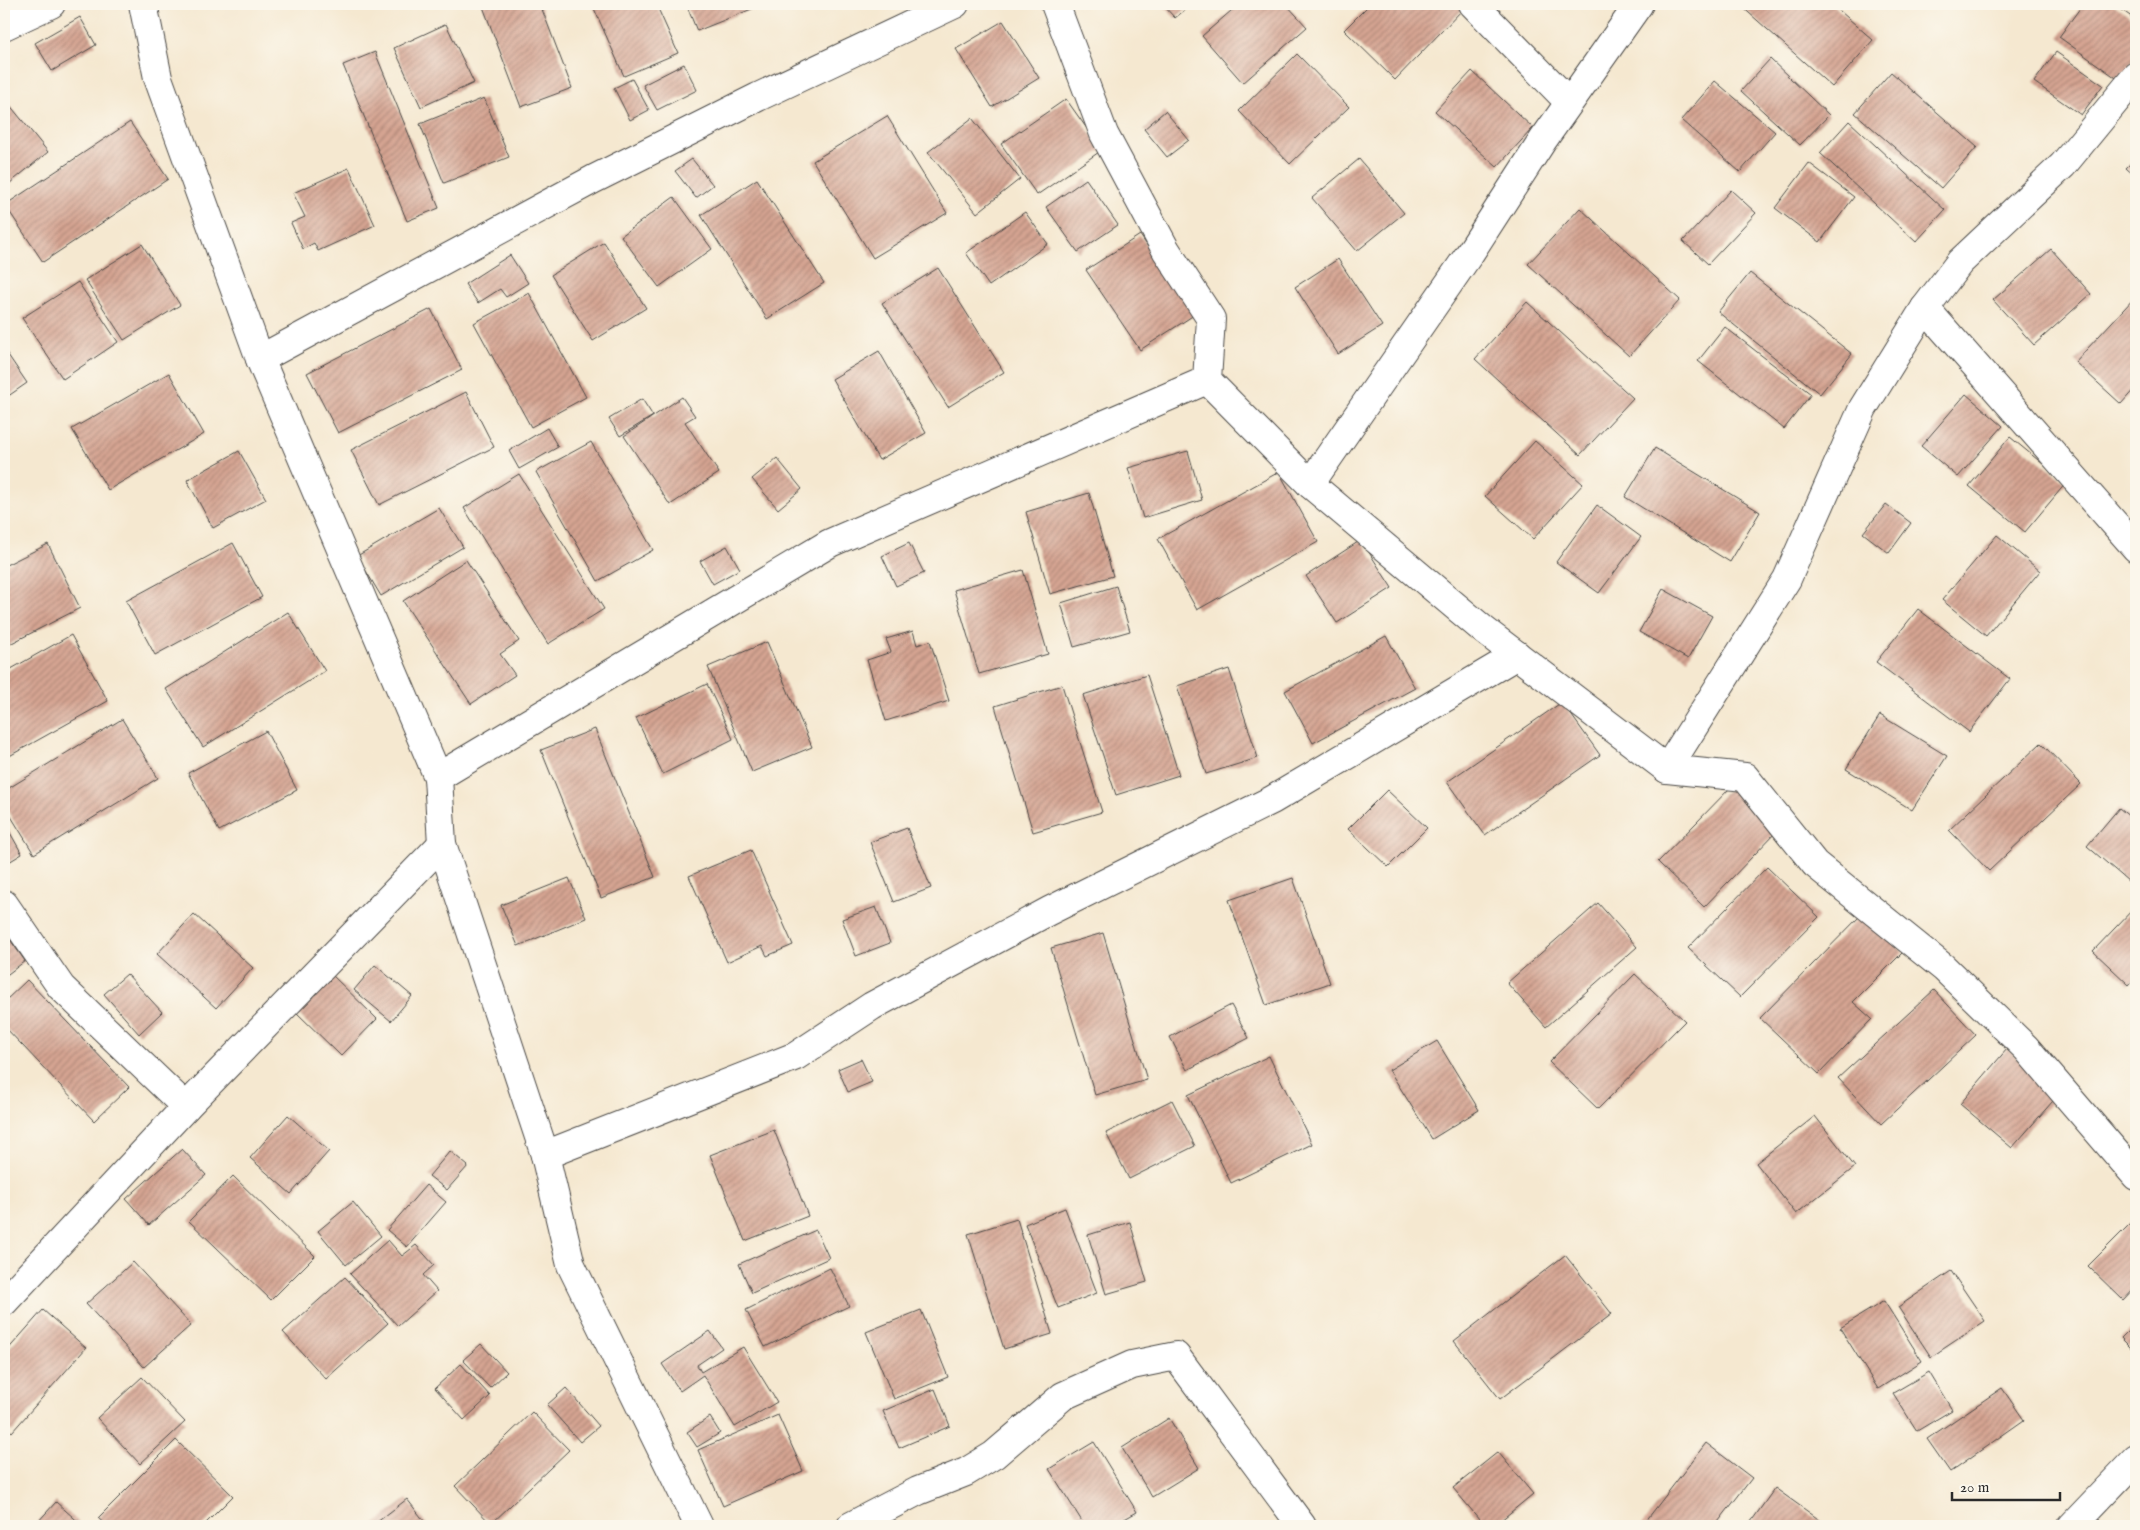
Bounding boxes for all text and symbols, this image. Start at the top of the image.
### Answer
scale bar [1952,1470,2060,1502]
text: 20 m [1960,1478,1990,1497]

